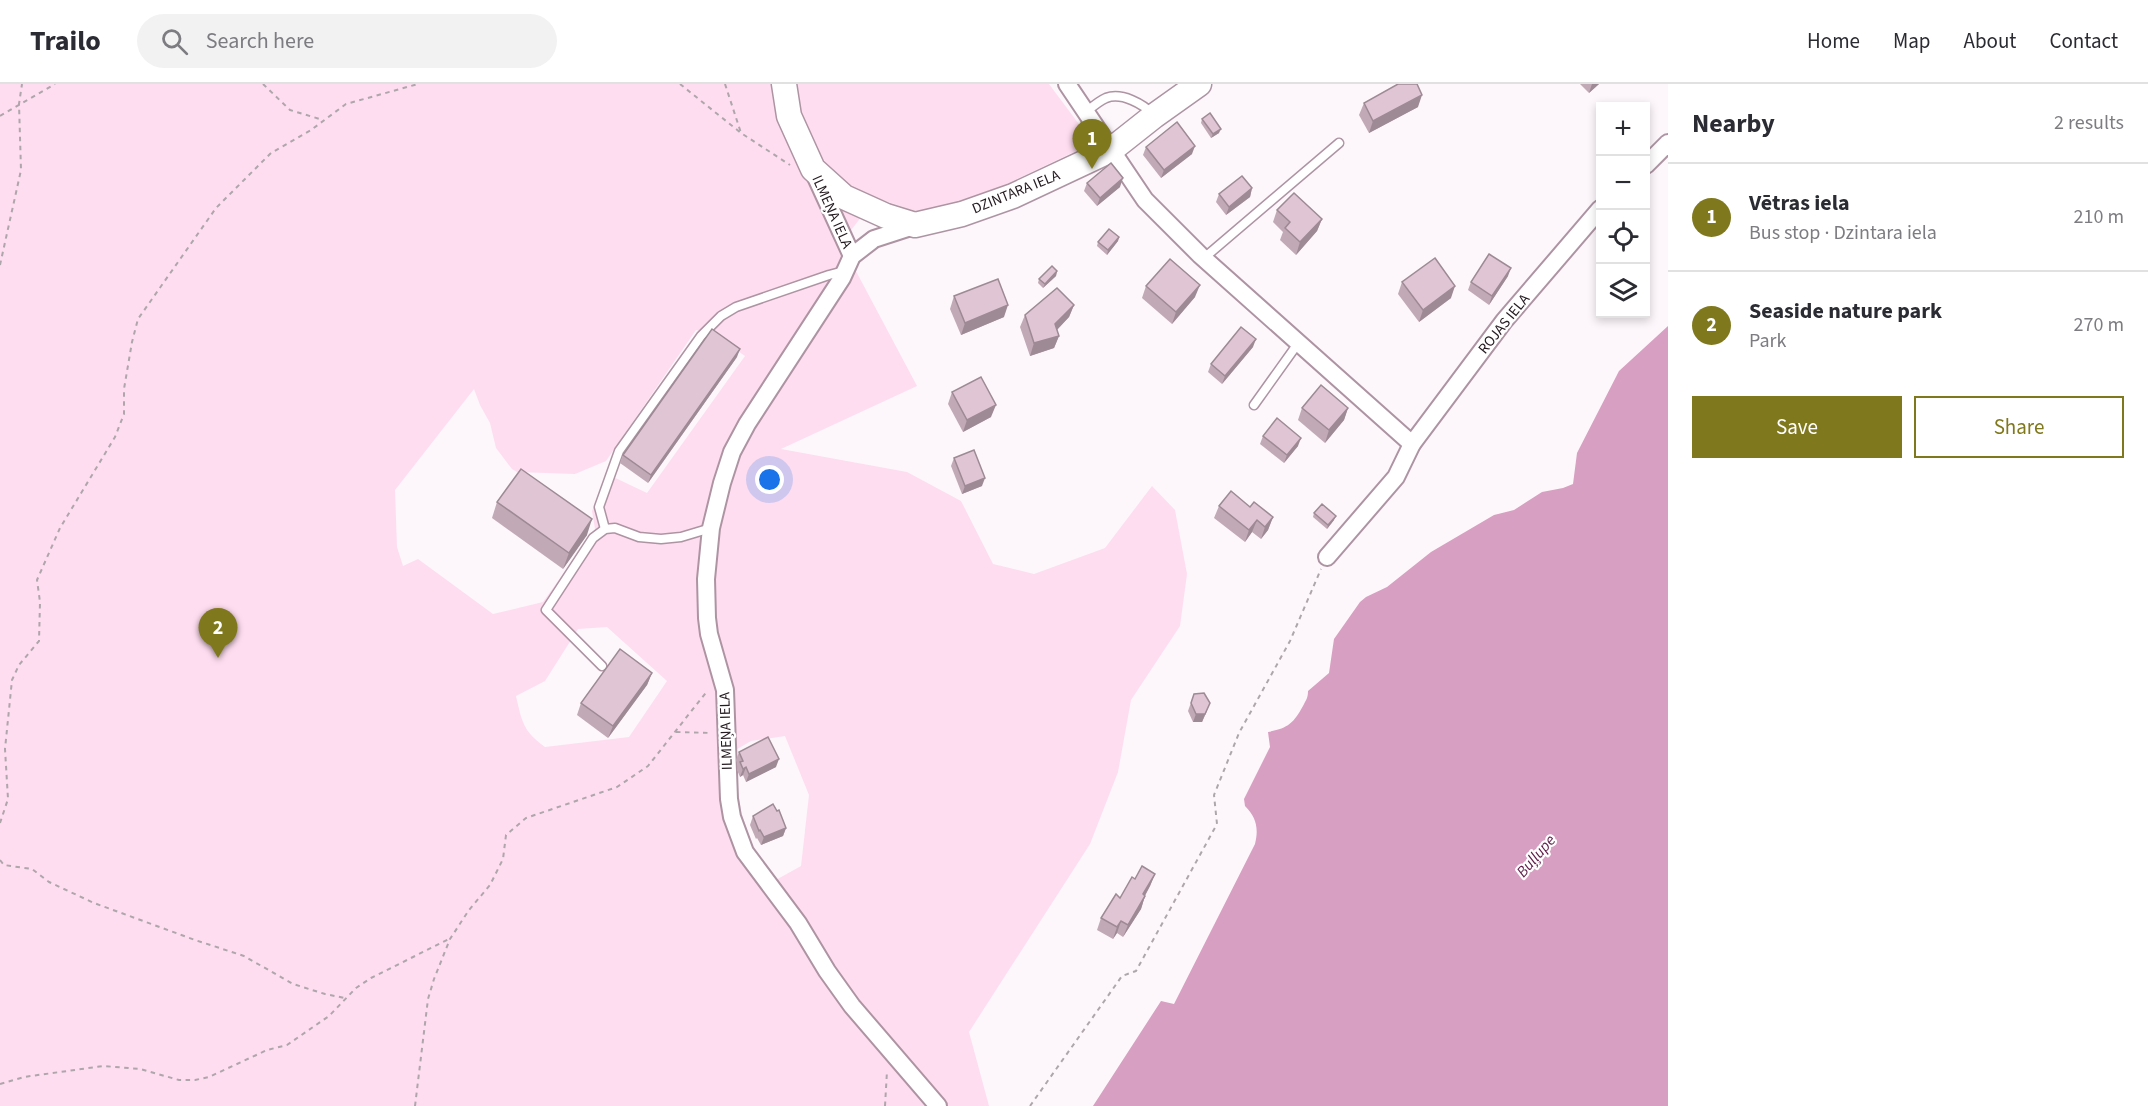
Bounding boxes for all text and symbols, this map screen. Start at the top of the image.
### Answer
search box [137,14,557,68]
text: Trailo [30,21,101,61]
icon: search [158,25,191,58]
text: Search here [206,25,314,57]
text: Home [1807,26,1860,56]
text: Map [1893,26,1931,56]
text: About [1964,26,2016,56]
text: Contact [2049,26,2118,56]
map controls [1596,102,1650,318]
button: + [1596,102,1650,156]
text: Nearby [1692,105,1775,142]
text: 2 results [2054,109,2124,137]
pin: 1 [1072,120,1112,169]
button: − [1596,156,1650,210]
street label: DZINTARA IELA [969,164,1064,219]
street label: ILMEŅA IELA [806,172,858,253]
text: Vētras iela [1749,187,1850,219]
text: 1 [1706,203,1717,231]
text: 210 m [2074,203,2124,231]
button: locate [1596,210,1650,264]
text: Bus stop · Dzintara iela [1749,219,1937,247]
button: layers [1596,264,1650,318]
street label: ROJAS IELA [1473,289,1535,358]
text: Seaside nature park [1749,295,1942,327]
text: 2 [1706,311,1717,339]
text: 270 m [2074,311,2124,339]
text: Park [1749,327,1786,355]
button: Save [1692,396,1902,458]
button: Share [1914,396,2124,458]
your location [755,465,784,494]
pin: 2 [198,608,238,658]
street label: ILMEŅA IELA [714,691,738,770]
water label: Buļļupe [1511,830,1561,882]

